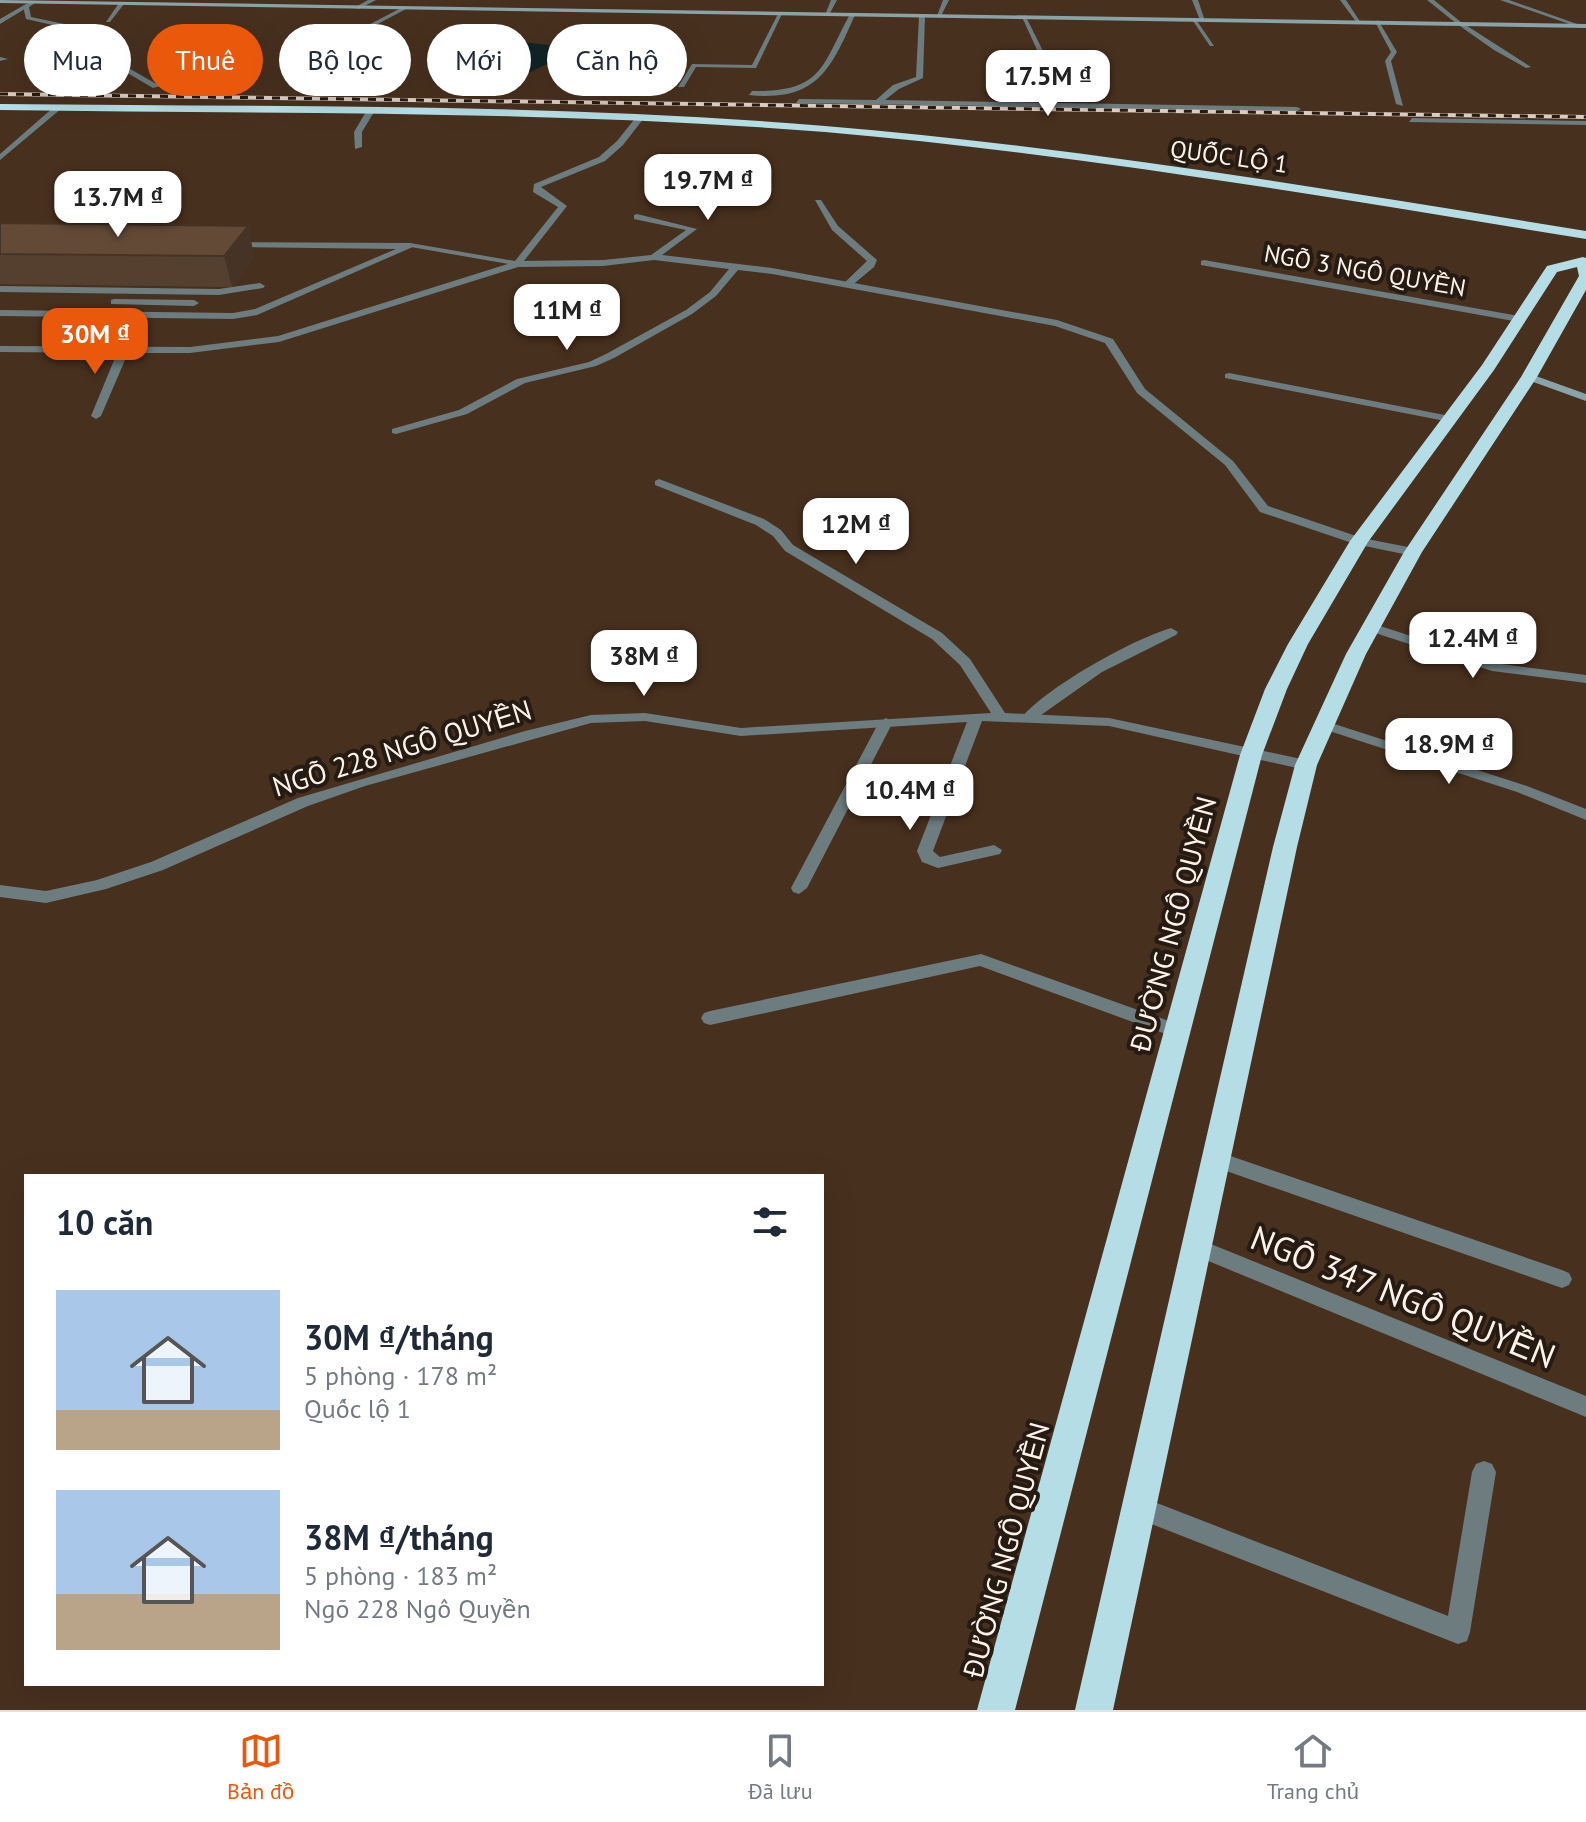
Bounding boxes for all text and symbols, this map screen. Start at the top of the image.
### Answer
chip: Mua [24,24,131,96]
chip: Thuê [147,24,263,96]
chip: Bộ lọc [279,24,411,96]
chip: Mới [427,24,531,96]
chip: Căn hộ [547,24,687,96]
pin: 17.5M ₫ [974,50,1122,118]
text: 17.5M ₫ [1004,59,1092,92]
street label: QUỐC LỘ 1 [1168,133,1290,180]
pin: 19.7M ₫ [634,154,782,222]
text: 19.7M ₫ [662,163,754,196]
pin: 13.7M ₫ [44,171,192,239]
text: 13.7M ₫ [72,180,164,213]
street label: NGÕ 3 NGÔ QUYỀN [1262,237,1468,304]
pin: 11M ₫ [511,284,623,352]
text: 11M ₫ [532,293,602,326]
pin: 30M ₫ [39,308,151,376]
text: 30M ₫ [60,317,130,350]
pin: 12M ₫ [800,498,912,566]
text: 12M ₫ [821,507,891,540]
pin: 12.4M ₫ [1399,612,1547,680]
text: 12.4M ₫ [1427,621,1519,654]
pin: 38M ₫ [588,630,700,698]
text: 38M ₫ [609,639,679,672]
street label: NGÕ 228 NGÔ QUYỀN [268,691,536,805]
pin: 18.9M ₫ [1375,718,1523,786]
text: 18.9M ₫ [1403,727,1495,760]
pin: 10.4M ₫ [836,764,984,832]
text: 10.4M ₫ [864,773,956,806]
street label: ĐƯỜNG NGÔ QUYỀN [1120,792,1224,1057]
text: 10 căn [56,1200,153,1244]
icon: filters [748,1200,792,1244]
street label: NGÕ 347 NGÔ QUYỀN [1245,1215,1562,1377]
text: 30M ₫/tháng [304,1315,494,1359]
icon: home [120,1322,216,1418]
text: 5 phòng · 178 m² [304,1359,497,1392]
text: Quốc lộ 1 [304,1392,411,1425]
street label: ĐƯỜNG NGÔ QUYỀN [953,1418,1057,1683]
text: 38M ₫/tháng [304,1515,494,1559]
icon: home [120,1522,216,1618]
text: 5 phòng · 183 m² [304,1559,497,1592]
text: Ngõ 228 Ngô Quyền [304,1592,531,1625]
tab: Bản đồ [227,1729,294,1805]
tab: Đã lưu [748,1729,813,1805]
tab: Trang chủ [1267,1729,1359,1805]

